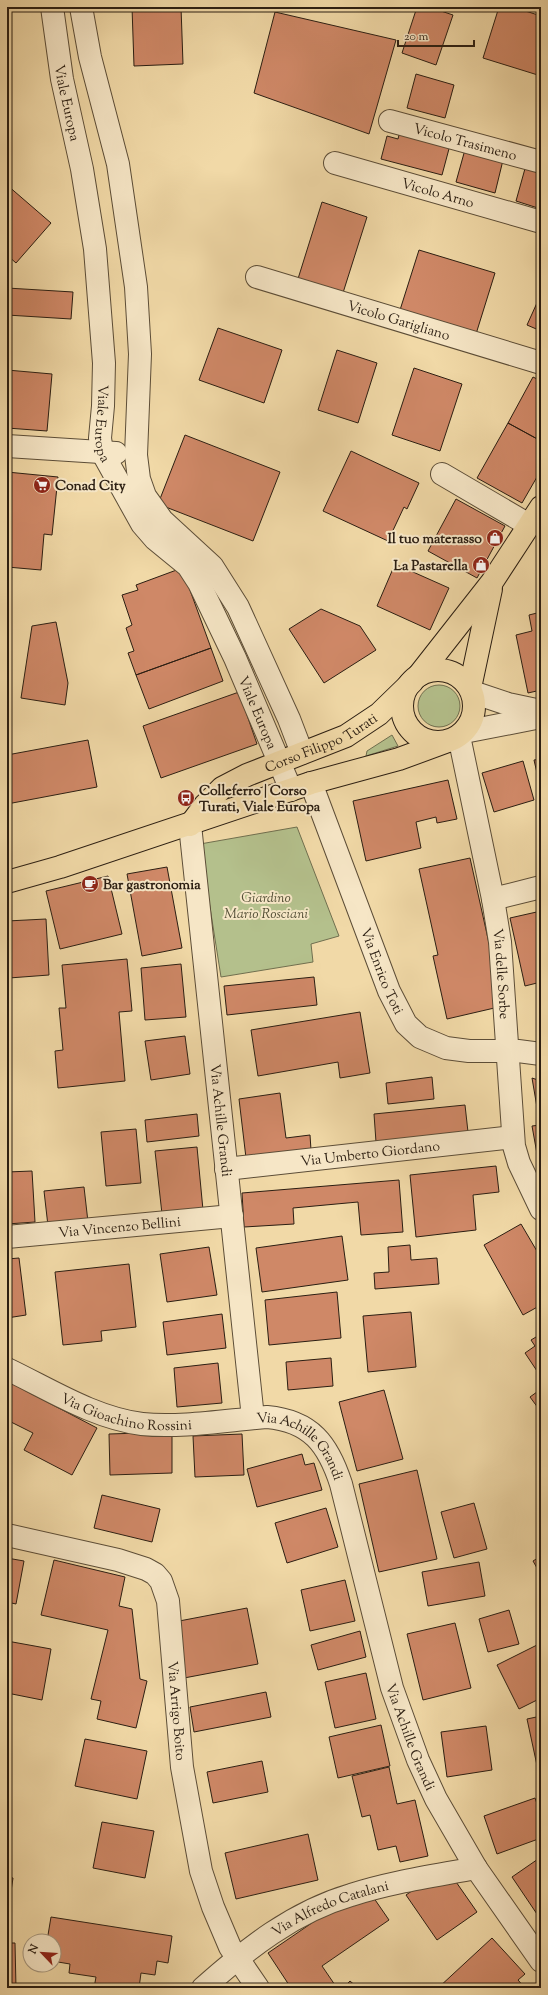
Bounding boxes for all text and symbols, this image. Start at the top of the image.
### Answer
scale bar [398,22,474,48]
text: 20 m [404,28,429,46]
street label: Viale Europa [48,63,84,144]
street label: Vicolo Trasimeno [411,120,519,167]
street label: Vicolo Arno [399,174,476,214]
street label: Vicolo Garigliano [344,297,452,347]
street label: Viale Europa [88,385,114,467]
supermarket icon: Conad City [32,475,52,495]
place label: Conad City [55,477,126,497]
shop icon: Il tuo materasso [485,528,505,548]
place label: Il tuo materasso [387,530,482,550]
shop icon: La Pastarella [471,555,491,575]
place label: La Pastarella [393,557,469,577]
street label: Viale Europa [232,673,281,753]
street label: Corso Filippo Turati [262,710,382,779]
place label: Colleferro | Corso Turati, Viale Europa [199,782,321,818]
bus stop icon: Colleferro | Corso Turati, Viale Europa [176,788,196,808]
cafe icon: Bar gastronomia [80,874,100,894]
place label: Bar gastronomia [103,876,201,896]
park label: Giardino Mario Rosciani [224,889,309,925]
street label: Via Enrico Toti [354,925,407,1018]
street label: Via delle Sorbe [486,927,513,1020]
street label: Via Achille Grandi [203,1063,235,1178]
street label: Via Umberto Giordano [300,1137,441,1173]
street label: Via Vincenzo Bellini [58,1213,182,1244]
street label: Via Gioachino Rossini [57,1390,193,1437]
street label: Via Achille Grandi [256,1409,347,1483]
street label: Via Arrigo Boito [161,1660,189,1762]
street label: Via Achille Grandi [379,1681,439,1795]
street label: Via Alfredo Catalani [268,1877,391,1943]
north arrow [22,1933,62,1973]
text: N [24,1942,43,1957]

